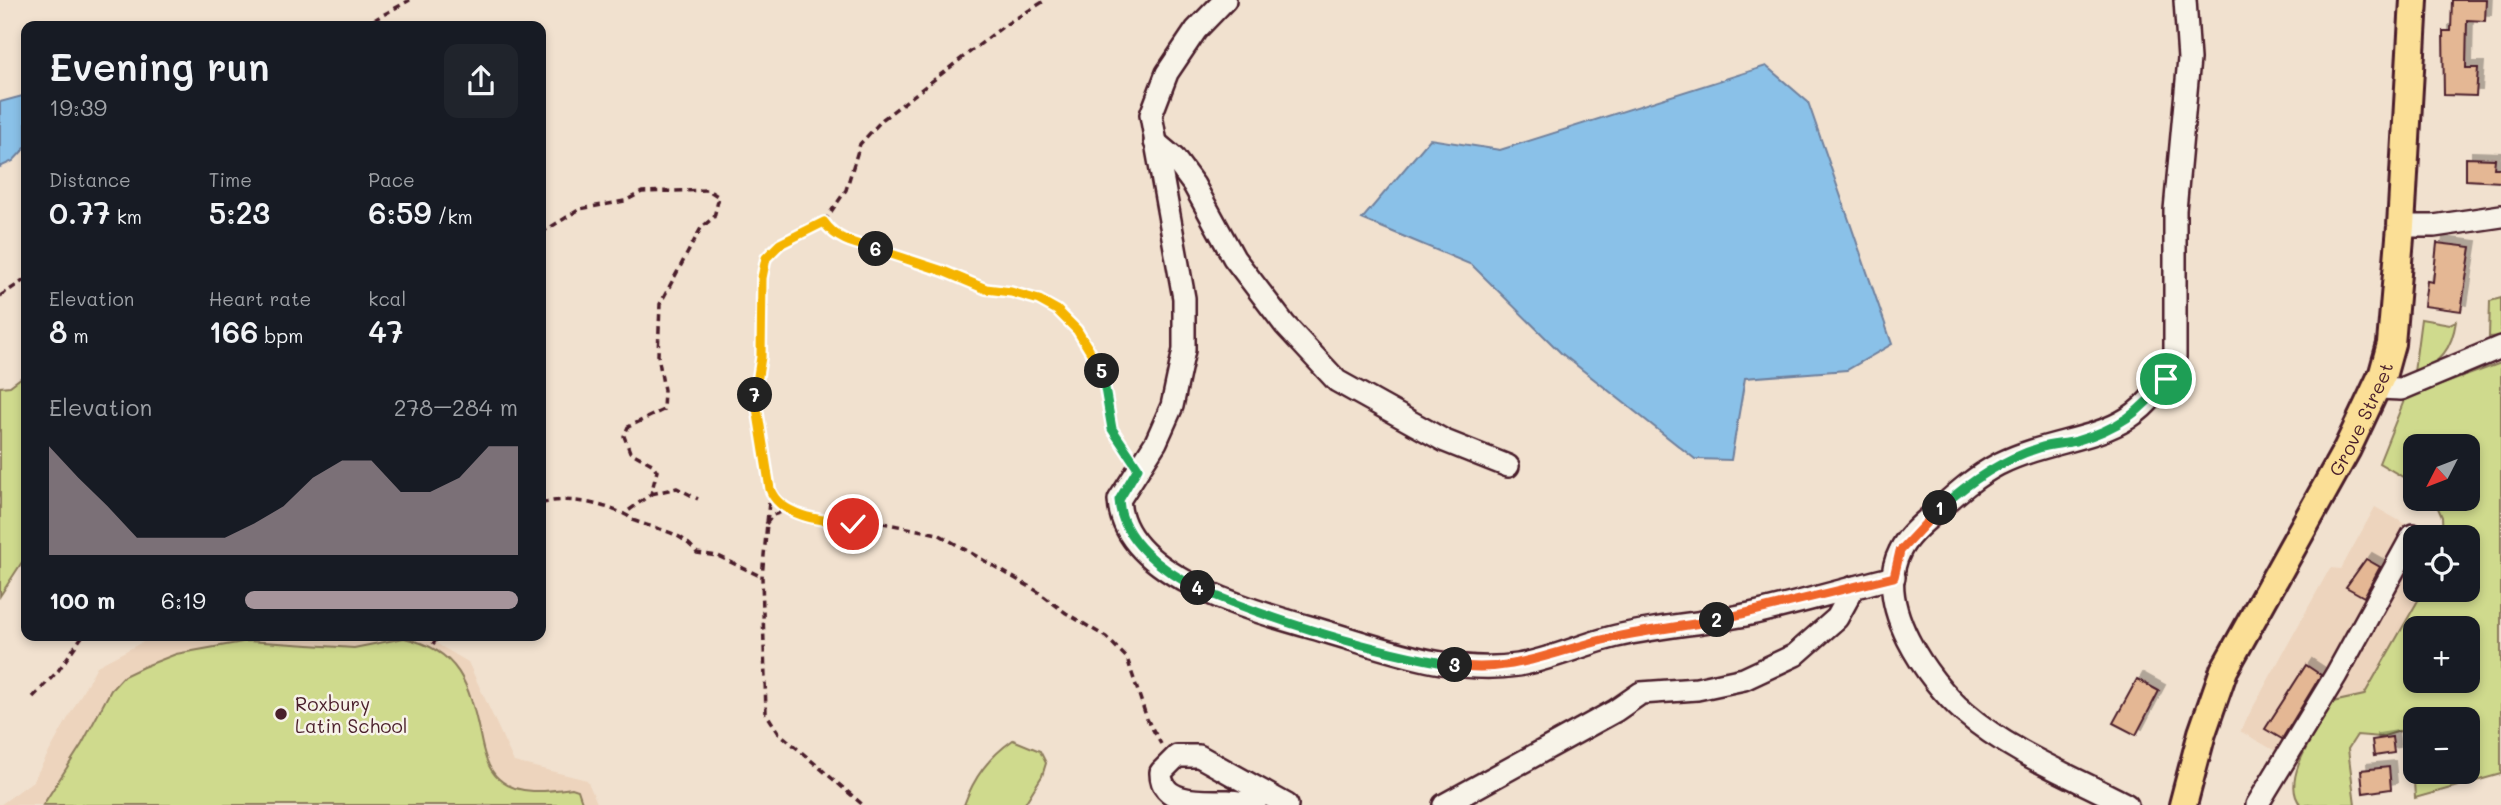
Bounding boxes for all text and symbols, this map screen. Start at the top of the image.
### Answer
text: Evening run [49,41,270,91]
button: share [444,44,518,118]
text: 19:39 [49,92,107,122]
text: Distance [49,167,131,192]
text: Time [209,167,252,192]
text: Pace [368,167,415,192]
text: 0.77 [49,192,111,232]
text: 5:23 [209,192,270,232]
text: 6:59 [368,192,431,232]
text: km [111,204,142,229]
text: /km [431,204,473,229]
pin: 6 [858,232,894,266]
text: 6 [870,236,881,261]
text: Elevation [49,286,134,311]
text: Heart rate [209,286,311,311]
text: kcal [368,286,406,311]
text: 8 [49,311,67,351]
text: 166 [209,311,258,351]
text: 47 [368,311,404,351]
text: m [67,323,89,348]
text: bpm [258,323,303,348]
pin [2136,349,2196,409]
pin: 5 [1084,354,1120,388]
text: 5 [1096,358,1107,383]
icon: arrive [2147,360,2185,398]
street label: Grove Street [2322,360,2398,480]
pin: 7 [738,378,772,412]
text: 7 [749,382,760,407]
text: Elevation [49,392,152,422]
text: 278–284 m [394,392,518,422]
north arrow [2403,434,2480,511]
map controls [2403,434,2480,784]
pin: 1 [1923,490,1958,526]
pin [823,494,883,554]
text: 1 [1935,495,1944,520]
icon: check [834,505,872,543]
button: locate [2403,525,2480,602]
pin: 4 [1180,570,1216,606]
text: 4 [1191,575,1204,600]
text: 100 m [49,585,115,615]
text: 6:19 [161,585,206,615]
pin: 2 [1700,602,1734,638]
text: 2 [1711,607,1722,632]
button: + [2403,616,2480,693]
pin: 3 [1438,648,1472,682]
text: 3 [1449,652,1460,677]
place label: Roxbury Latin School [295,691,408,738]
marker: Roxbury Latin School [273,706,289,722]
button: − [2403,707,2480,784]

